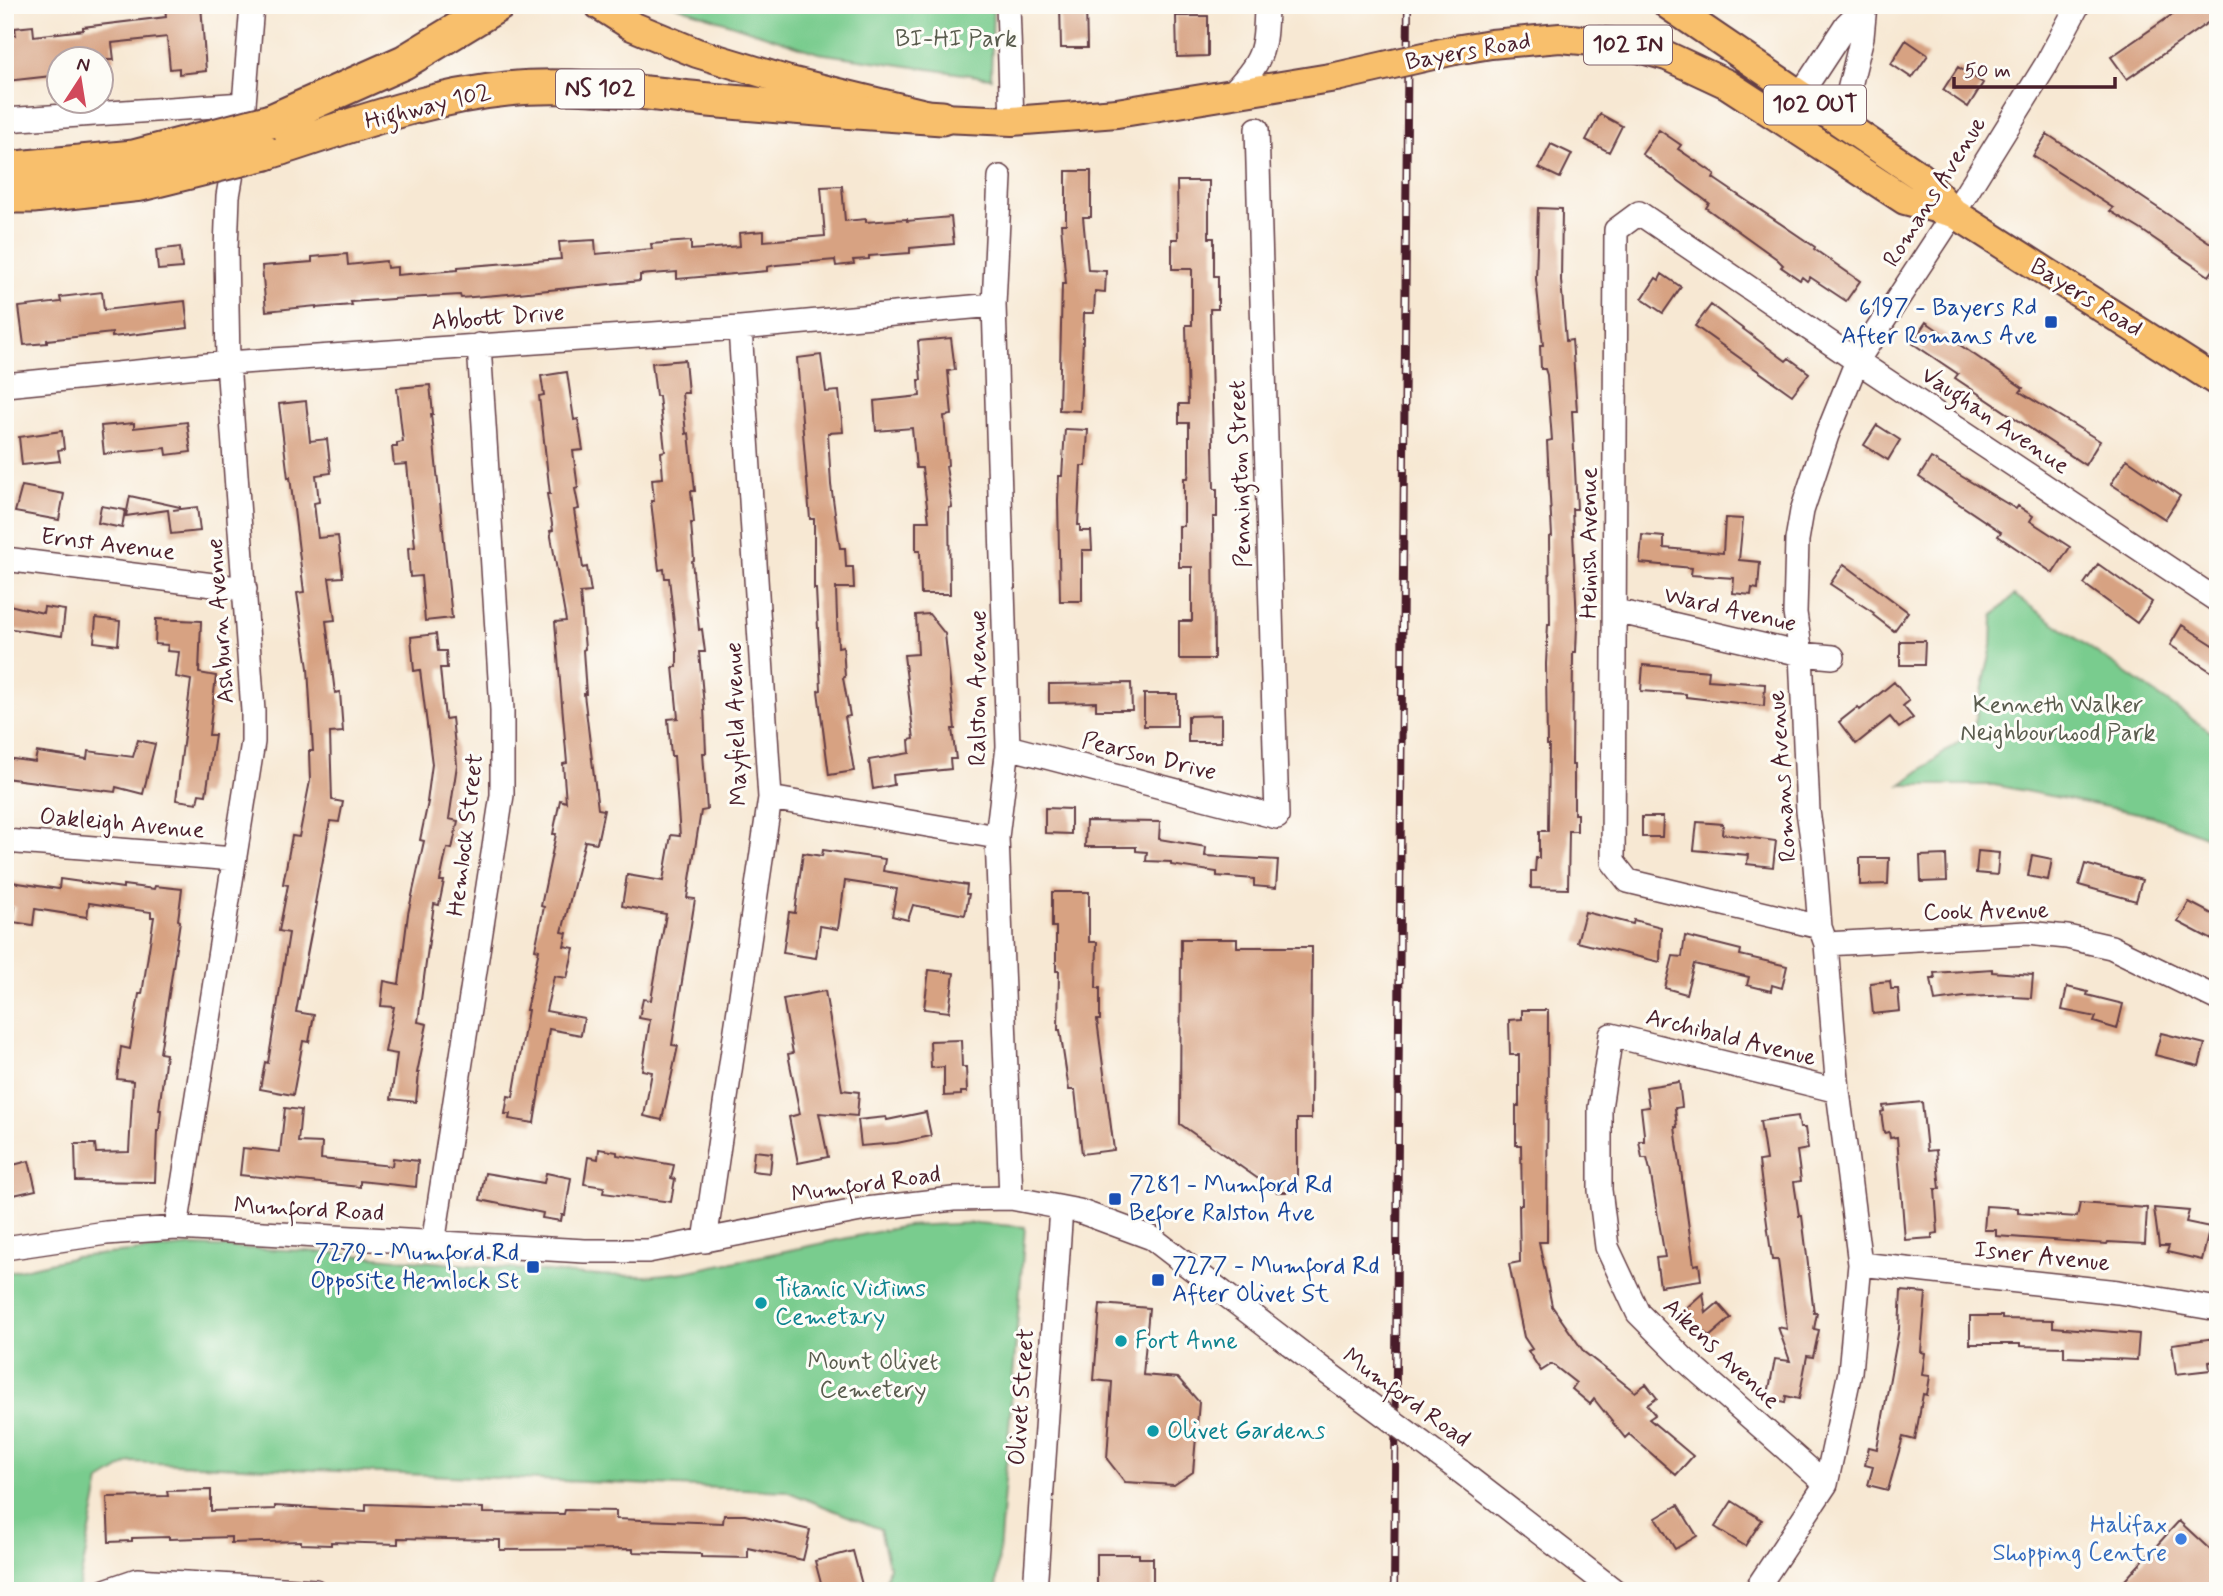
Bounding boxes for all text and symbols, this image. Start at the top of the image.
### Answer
park label: BI-HI Park [895,24,1017,55]
street label: Bayers Road [1403,26,1533,78]
road number: 102 IN [1584,26,1672,64]
north arrow [46,46,116,116]
scale bar [1954,46,2114,90]
text: N [74,51,92,78]
text: 50 m [1964,57,2011,85]
road number: NS 102 [556,69,644,108]
street label: Highway 102 [362,76,495,141]
road number: 102 OUT [1764,86,1866,124]
street label: Romans Avenue [1876,111,1994,273]
street label: Bayers Road [2024,251,2148,345]
place label: 6197 - Bayers Rd After Romans Ave [1841,293,2037,352]
street label: Abbott Drive [430,298,566,338]
marker: 6197 - Bayers Rd After Romans Ave [2043,314,2059,330]
street label: Vaughan Avenue [1913,360,2075,485]
street label: Pennington Street [1222,380,1263,568]
street label: Heinish Avenue [1574,467,1605,619]
street label: Ernst Avenue [39,521,177,569]
street label: Ashburn Avenue [200,537,242,705]
street label: Ward Avenue [1661,580,1799,640]
street label: Ralston Avenue [963,610,994,766]
street label: Mayfield Avenue [719,641,755,807]
street label: Romans Avenue [1762,689,1804,863]
park label: Kenneth Walker Neighbourhood Park [1960,690,2156,749]
street label: Pearson Drive [1078,725,1220,789]
street label: Hemlock Street [441,752,491,918]
street label: Oakleigh Avenue [38,801,206,847]
street label: Cook Avenue [1923,895,2049,929]
street label: Archibald Avenue [1643,1002,1819,1074]
street label: Mumford Road [789,1159,943,1213]
place label: 7281 - Mumford Rd Before Ralston Ave [1129,1170,1332,1231]
street label: Mumford Road [233,1191,385,1231]
marker: 7281 - Mumford Rd Before Ralston Ave [1107,1191,1123,1207]
street label: Isner Avenue [1973,1234,2111,1280]
place label: 7279 - Mumford Rd Opposite Hemlock St [310,1238,519,1297]
place label: 7277 - Mumford Rd After Olivet St [1172,1251,1379,1310]
marker: 7279 - Mumford Rd Opposite Hemlock St [525,1259,541,1275]
marker: 7277 - Mumford Rd After Olivet St [1150,1272,1166,1288]
place label: Titanic Victims Cemetary [775,1274,926,1333]
street label: Aikens Avenue [1656,1292,1786,1416]
marker: Titanic Victims Cemetary [753,1295,769,1311]
place label: Fort Anne [1135,1326,1238,1357]
street label: Olivet Street [1002,1327,1042,1467]
marker: Fort Anne [1113,1333,1129,1349]
street label: Mumford Road [1335,1341,1476,1456]
park label: Mount Olivet Cemetery [808,1347,938,1406]
place label: Olivet Gardens [1167,1416,1326,1447]
marker: Olivet Gardens [1145,1423,1161,1439]
place label: Halifax Shopping Centre [1993,1510,2167,1569]
marker: Halifax Shopping Centre [2173,1531,2189,1547]

